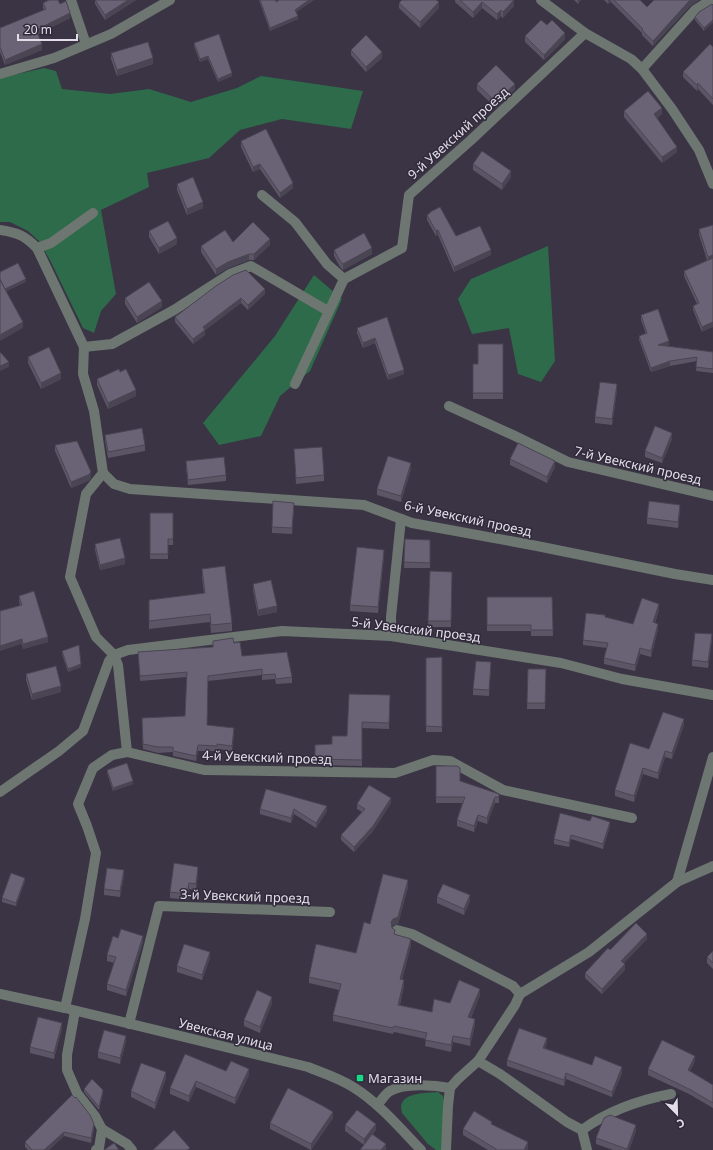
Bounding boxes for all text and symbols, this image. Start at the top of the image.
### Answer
scale bar [18,16,77,42]
text: 20 m [24,21,52,38]
street label: 9-й Увекский проезд [404,83,512,183]
street label: 7-й Увекский проезд [573,442,703,488]
street label: 6-й Увекский проезд [403,496,533,540]
street label: 5-й Увекский проезд [350,612,482,646]
street label: 4-й Увекский проезд [202,746,332,768]
street label: 3-й Увекский проезд [180,885,310,907]
street label: Увекская улица [177,1014,275,1054]
place label: Магазин [368,1069,422,1087]
marker: Магазин [355,1073,365,1083]
north arrow [657,1094,697,1134]
text: С [675,1115,687,1132]

